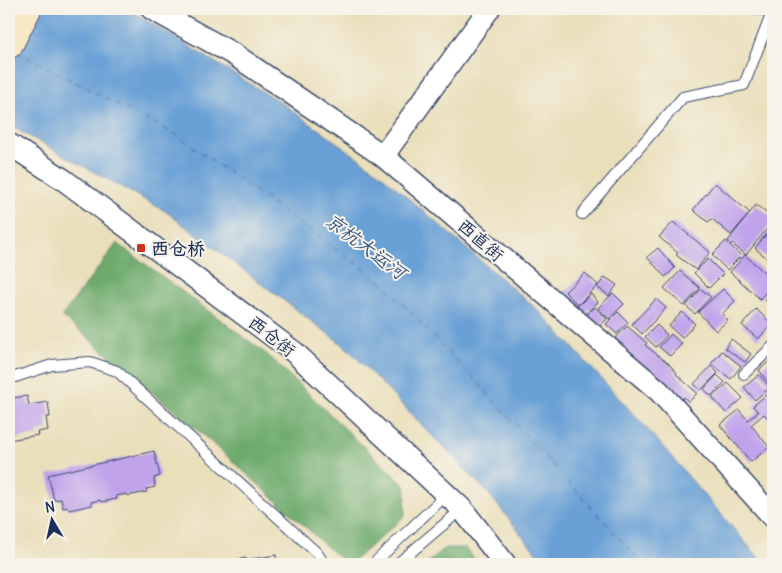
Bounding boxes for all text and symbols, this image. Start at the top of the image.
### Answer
water label: 京杭大运河 [321,208,414,286]
street label: 西直街 [453,214,509,266]
place label: 西仓桥 [151,237,205,260]
marker: 西仓桥 [135,242,147,254]
street label: 西仓街 [244,310,300,362]
north arrow [28,496,78,546]
text: N [44,498,56,517]

